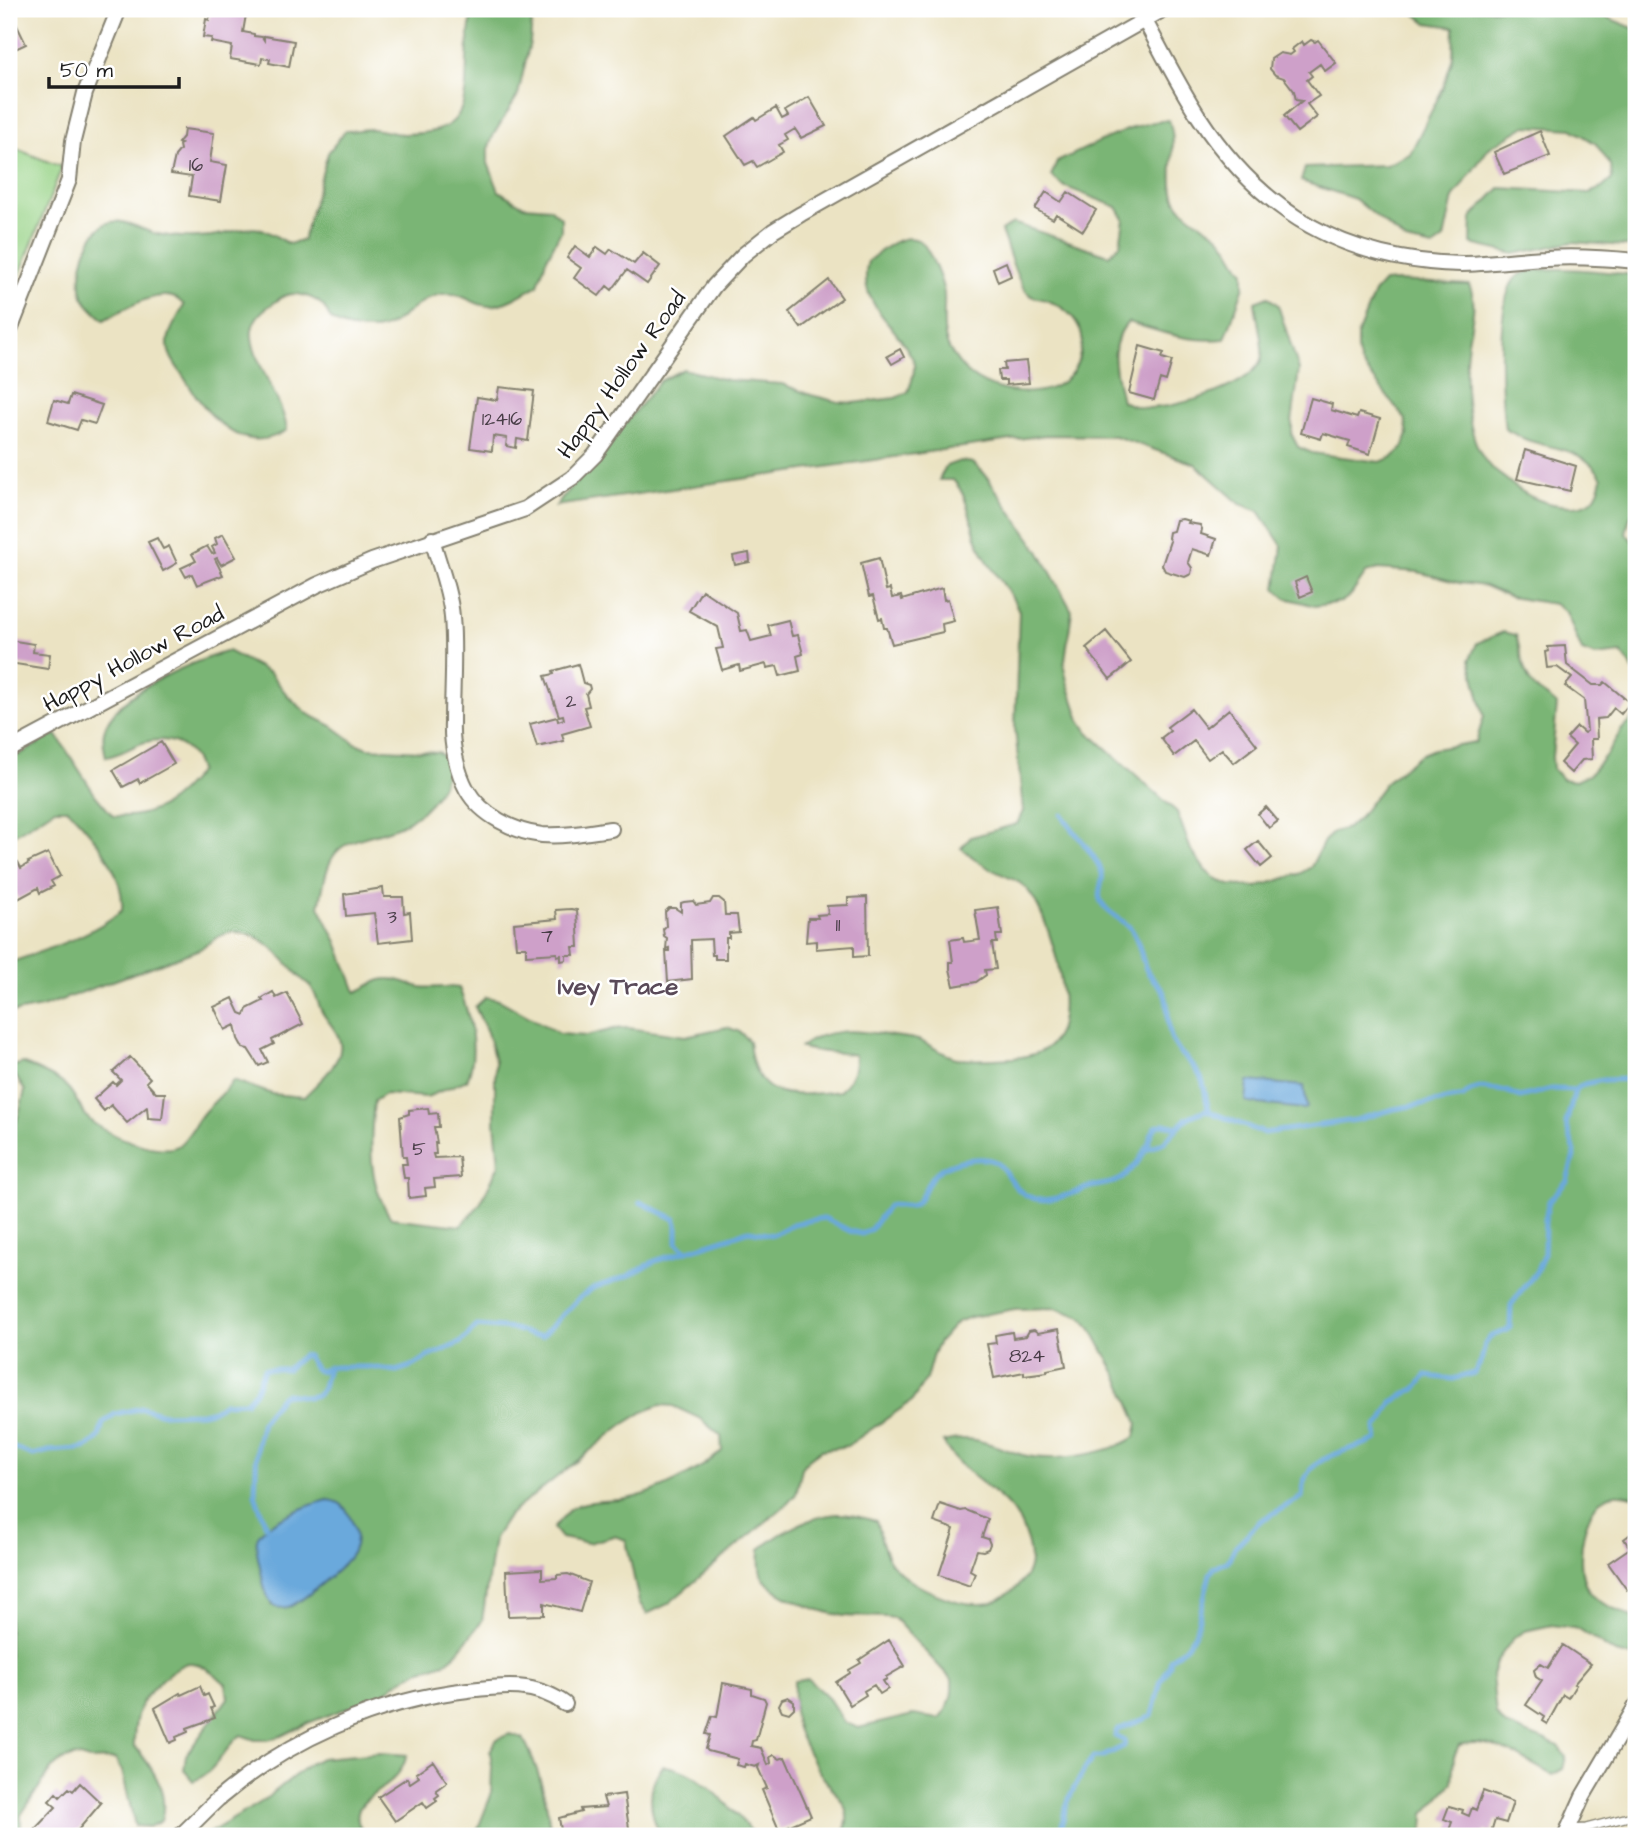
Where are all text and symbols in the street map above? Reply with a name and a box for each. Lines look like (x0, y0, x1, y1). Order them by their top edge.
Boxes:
scale bar (49, 46, 178, 90)
text: 50 m (60, 56, 114, 85)
house number: 16 (189, 152, 203, 179)
street label: Happy Hollow Road (550, 284, 695, 466)
house number: 12416 (482, 406, 522, 433)
street label: Happy Hollow Road (37, 598, 230, 721)
house number: 2 (566, 688, 577, 715)
house number: 3 (387, 904, 397, 931)
house number: 11 (836, 912, 841, 939)
house number: 7 (541, 923, 553, 950)
district label: Ivey Trace (558, 970, 678, 1006)
house number: 5 (412, 1136, 426, 1163)
house number: 824 (1009, 1343, 1045, 1370)

